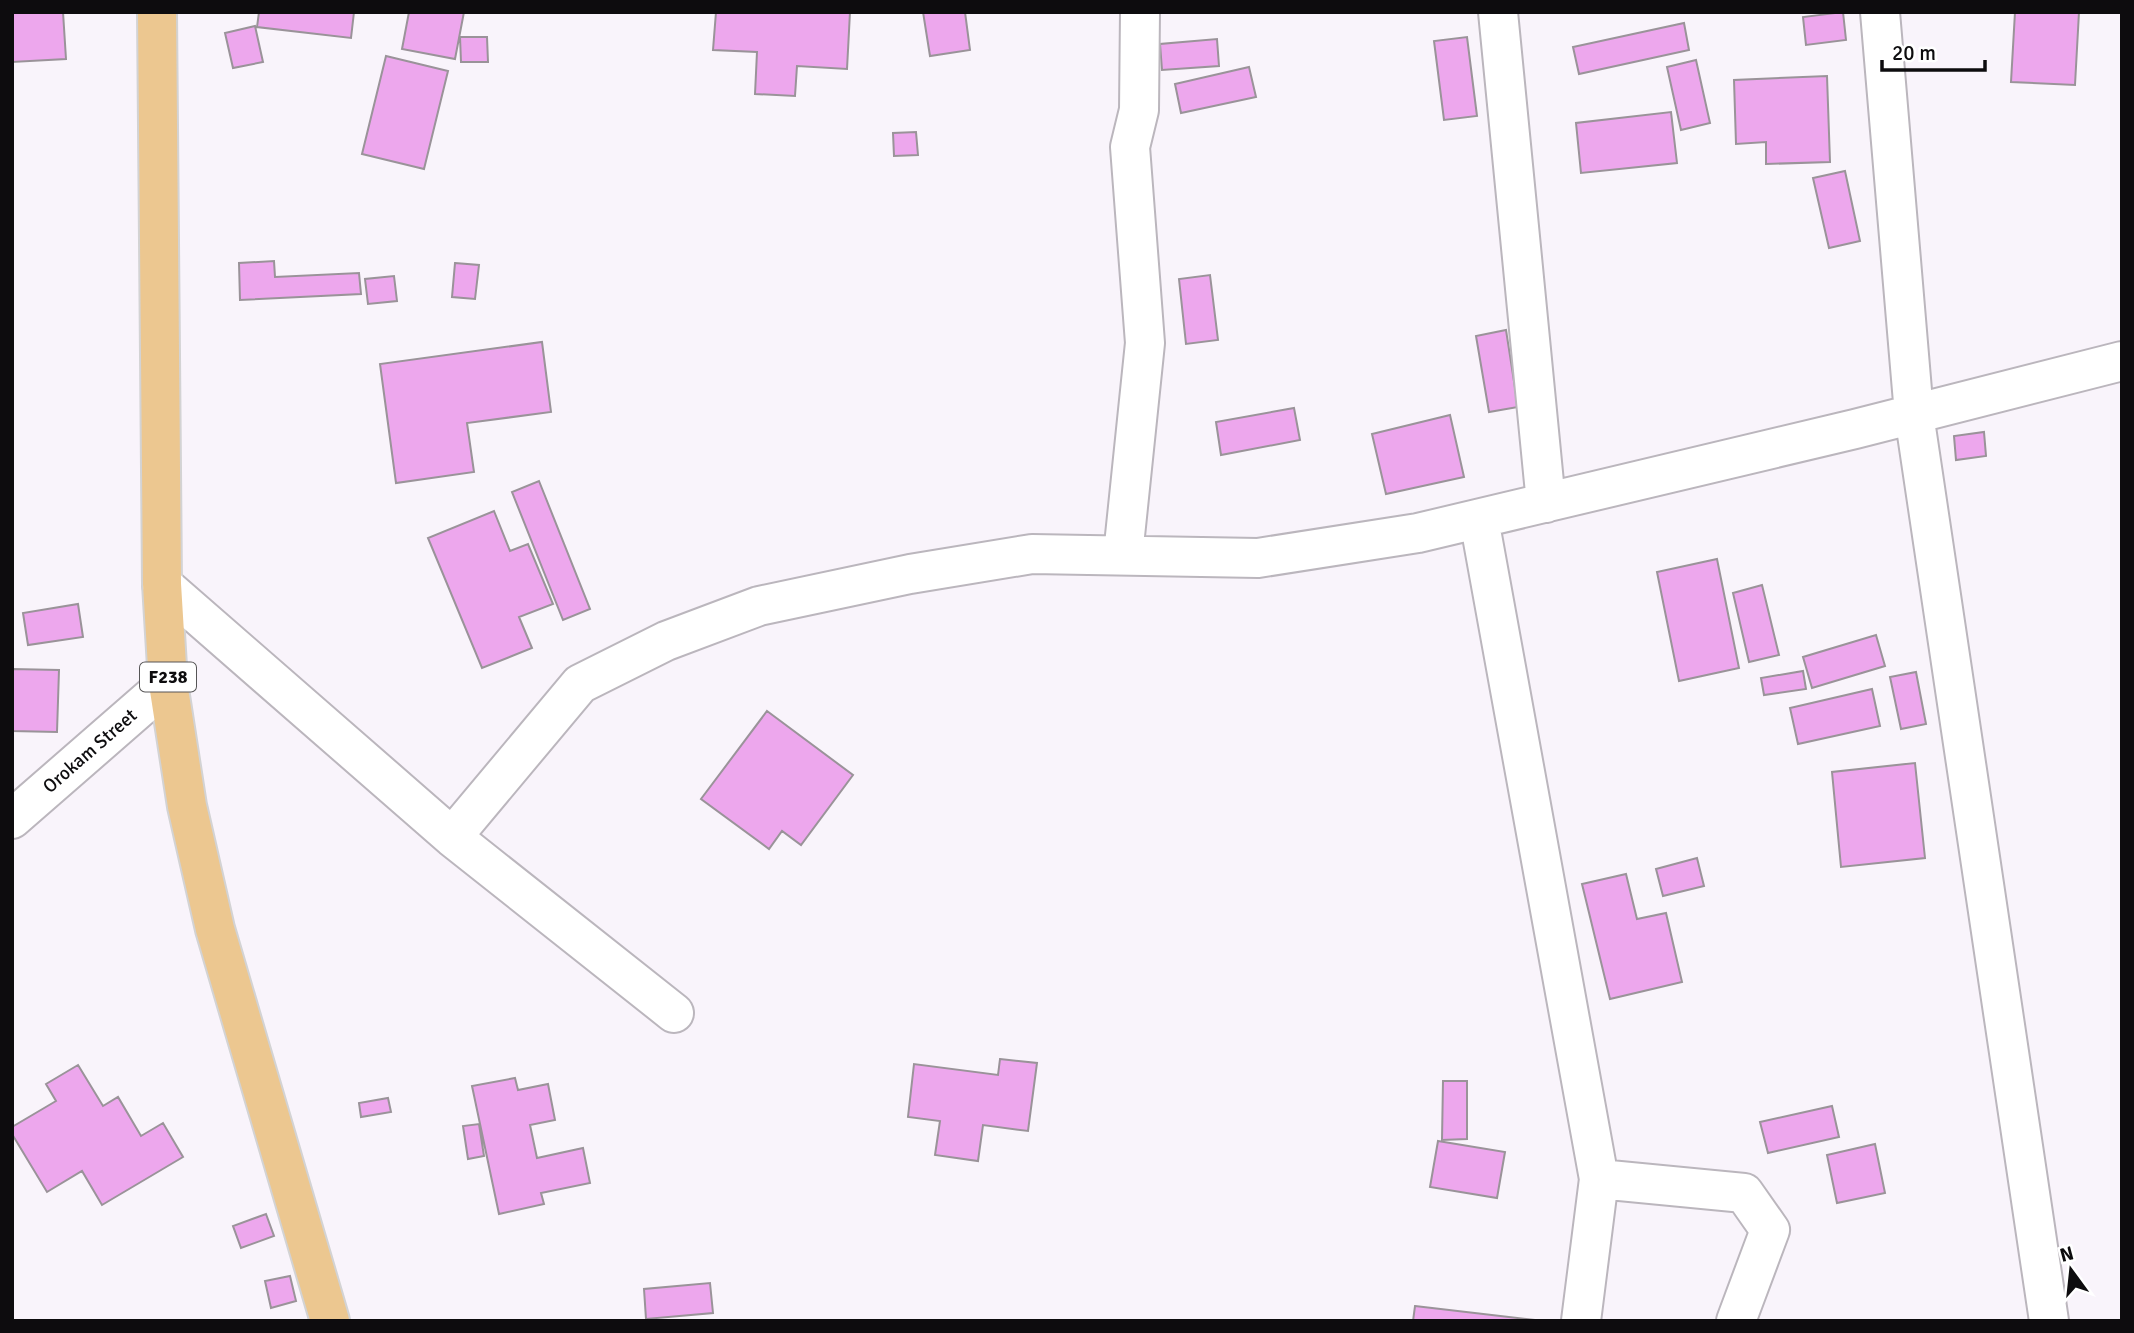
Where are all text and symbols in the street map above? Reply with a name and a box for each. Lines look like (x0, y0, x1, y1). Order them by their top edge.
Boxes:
scale bar (1882, 28, 1985, 72)
text: 20 m (1892, 40, 1936, 66)
road number: F238 (140, 662, 196, 692)
street label: Orokam Street (38, 703, 142, 798)
north arrow (2036, 1235, 2106, 1305)
text: N (2057, 1241, 2076, 1268)

